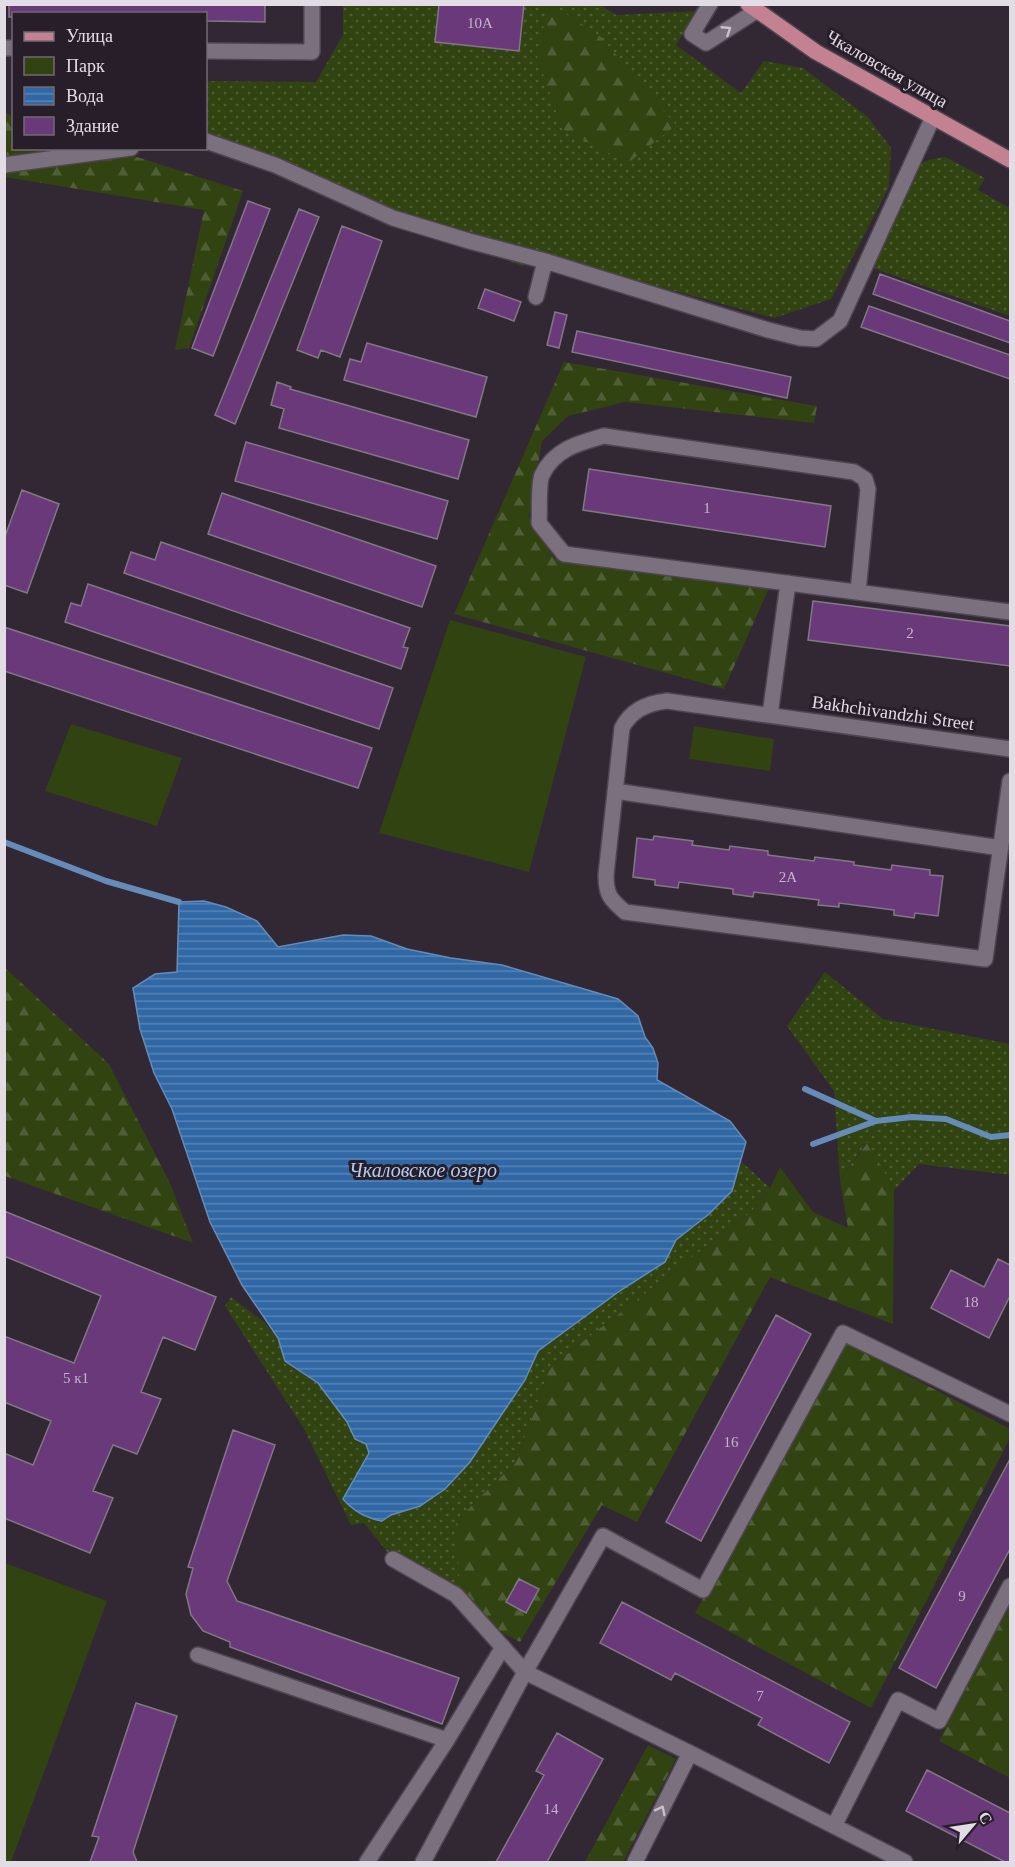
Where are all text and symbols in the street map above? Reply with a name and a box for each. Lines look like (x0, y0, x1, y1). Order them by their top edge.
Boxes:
legend (12, 12, 207, 150)
house number: 10А (467, 15, 493, 31)
one-way arrow (721, 25, 731, 37)
text: Улица (66, 26, 113, 46)
street label: Чкаловская улица (823, 26, 951, 112)
text: Парк (66, 56, 105, 76)
text: Вода (66, 86, 104, 106)
text: Здание (66, 116, 119, 136)
house number: 1 (703, 500, 711, 516)
house number: 2 (906, 625, 914, 641)
street label: Bakhchivandzhi Street (811, 692, 975, 734)
house number: 2А (779, 869, 797, 885)
water label: Чкаловское озеро (349, 1159, 497, 1182)
house number: 18 (964, 1294, 979, 1310)
house number: 5 к1 (63, 1370, 89, 1386)
house number: 16 (724, 1434, 739, 1450)
house number: 9 (958, 1588, 966, 1604)
house number: 7 (756, 1688, 764, 1704)
north arrow (943, 1795, 1003, 1855)
house number: 14 (544, 1801, 559, 1817)
one-way arrow (654, 1806, 666, 1817)
text: С (975, 1809, 996, 1827)

